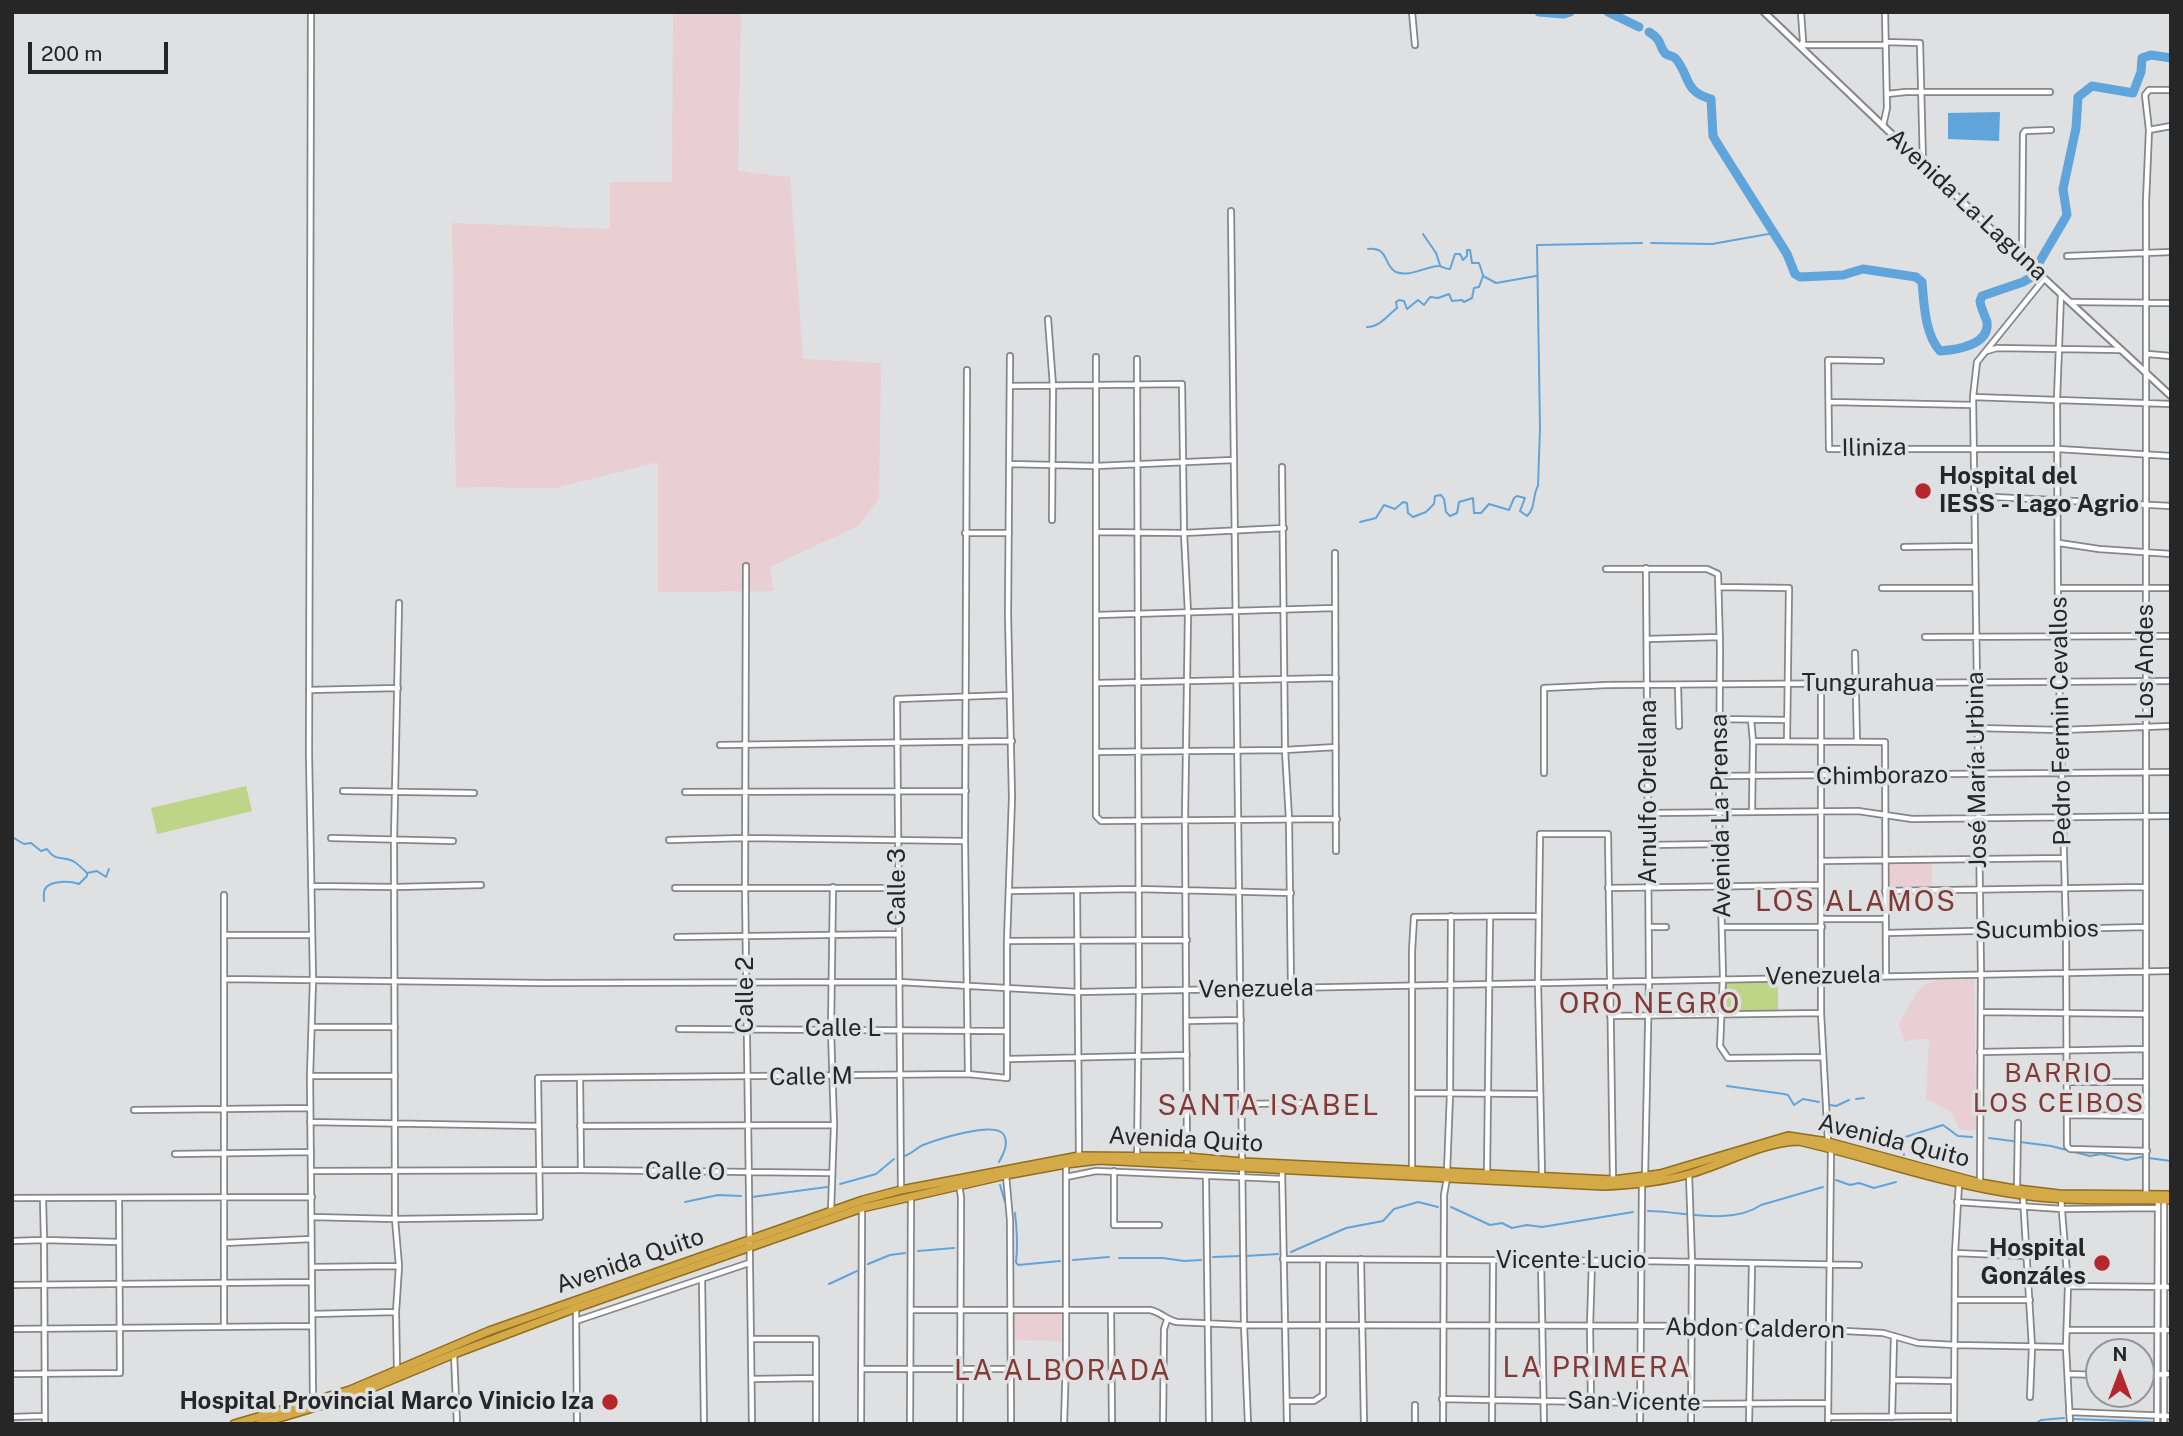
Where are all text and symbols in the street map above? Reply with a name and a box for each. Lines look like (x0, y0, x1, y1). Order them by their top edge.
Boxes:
scale bar (32, 28, 172, 72)
text: 200 m (41, 41, 102, 66)
street label: Avenida La Laguna (1881, 123, 2053, 287)
street label: Iliniza (1841, 433, 1907, 463)
place label: Hospital del IESS - Lago Agrio (1939, 463, 2139, 519)
marker: Hospital del IESS - Lago Agrio (1913, 481, 1933, 501)
street label: Pedro Fermin Cevallos (2044, 596, 2078, 846)
street label: Los Andes (2132, 604, 2160, 720)
street label: Tungurahua (1802, 670, 1934, 698)
street label: José María Urbina (1961, 671, 1993, 869)
street label: Arnulfo Orellana (1635, 700, 1663, 884)
street label: Avenida La Prensa (1705, 714, 1737, 918)
street label: Chimborazo (1816, 760, 1948, 792)
street label: Calle 3 (884, 848, 912, 926)
district label: LOS ALAMOS (1756, 885, 1956, 919)
street label: Sucumbios (1975, 915, 2099, 945)
street label: Calle 2 (732, 957, 760, 1033)
street label: Venezuela (1765, 961, 1881, 991)
street label: Venezuela (1198, 974, 1314, 1004)
district label: ORO NEGRO (1560, 987, 1740, 1021)
street label: Calle L (805, 1015, 881, 1043)
district label: BARRIO LOS CEIBOS (1974, 1058, 2144, 1120)
street label: Calle M (769, 1062, 853, 1092)
district label: SANTA ISABEL (1159, 1089, 1379, 1123)
street label: Avenida Quito (1815, 1108, 1973, 1174)
street label: Avenida Quito (1108, 1122, 1264, 1158)
street label: Calle O (645, 1157, 725, 1187)
street label: Avenida Quito (552, 1222, 708, 1300)
place label: Hospital Gonzáles (1980, 1235, 2086, 1291)
street label: Vicente Lucio (1496, 1247, 1646, 1275)
marker: Hospital Gonzáles (2092, 1253, 2112, 1273)
street label: Abdon Calderon (1665, 1313, 1845, 1345)
north arrow (2085, 1338, 2155, 1408)
text: N (2113, 1343, 2127, 1365)
district label: LA PRIMERA (1504, 1351, 1690, 1385)
district label: LA ALBORADA (955, 1354, 1171, 1388)
street label: San Vicente (1567, 1386, 1701, 1418)
place label: Hospital Provincial Marco Vinicio Iza (179, 1388, 594, 1416)
marker: Hospital Provincial Marco Vinicio Iza (600, 1392, 620, 1412)

